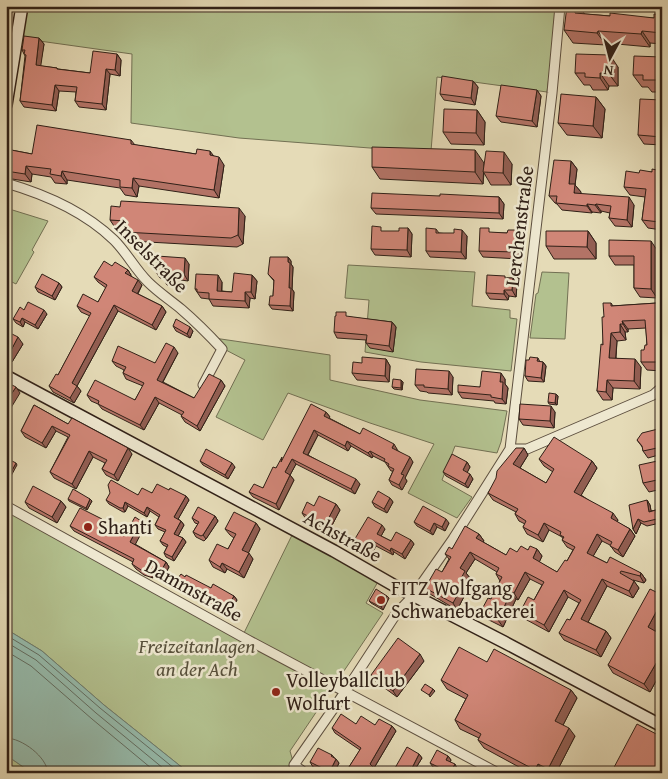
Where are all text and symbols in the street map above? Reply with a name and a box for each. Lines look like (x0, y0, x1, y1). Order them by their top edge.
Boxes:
north arrow (586, 32, 636, 82)
text: N (602, 60, 614, 81)
street label: Lerchenstraße (497, 164, 540, 288)
street label: Inselstraße (109, 212, 196, 299)
street label: Achstraße (299, 502, 388, 569)
place label: Shanti (98, 512, 153, 541)
marker: Shanti (82, 521, 94, 533)
street label: Dammstraße (140, 551, 248, 628)
place label: FITZ Wolfgang Schwanebackerei (391, 573, 535, 625)
marker: FITZ Wolfgang Schwanebackerei (375, 594, 387, 606)
park label: Freizeitanlagen an der Ach (138, 631, 255, 683)
place label: Volleyballclub Wolfurt (286, 665, 405, 717)
marker: Volleyballclub Wolfurt (270, 686, 282, 698)

